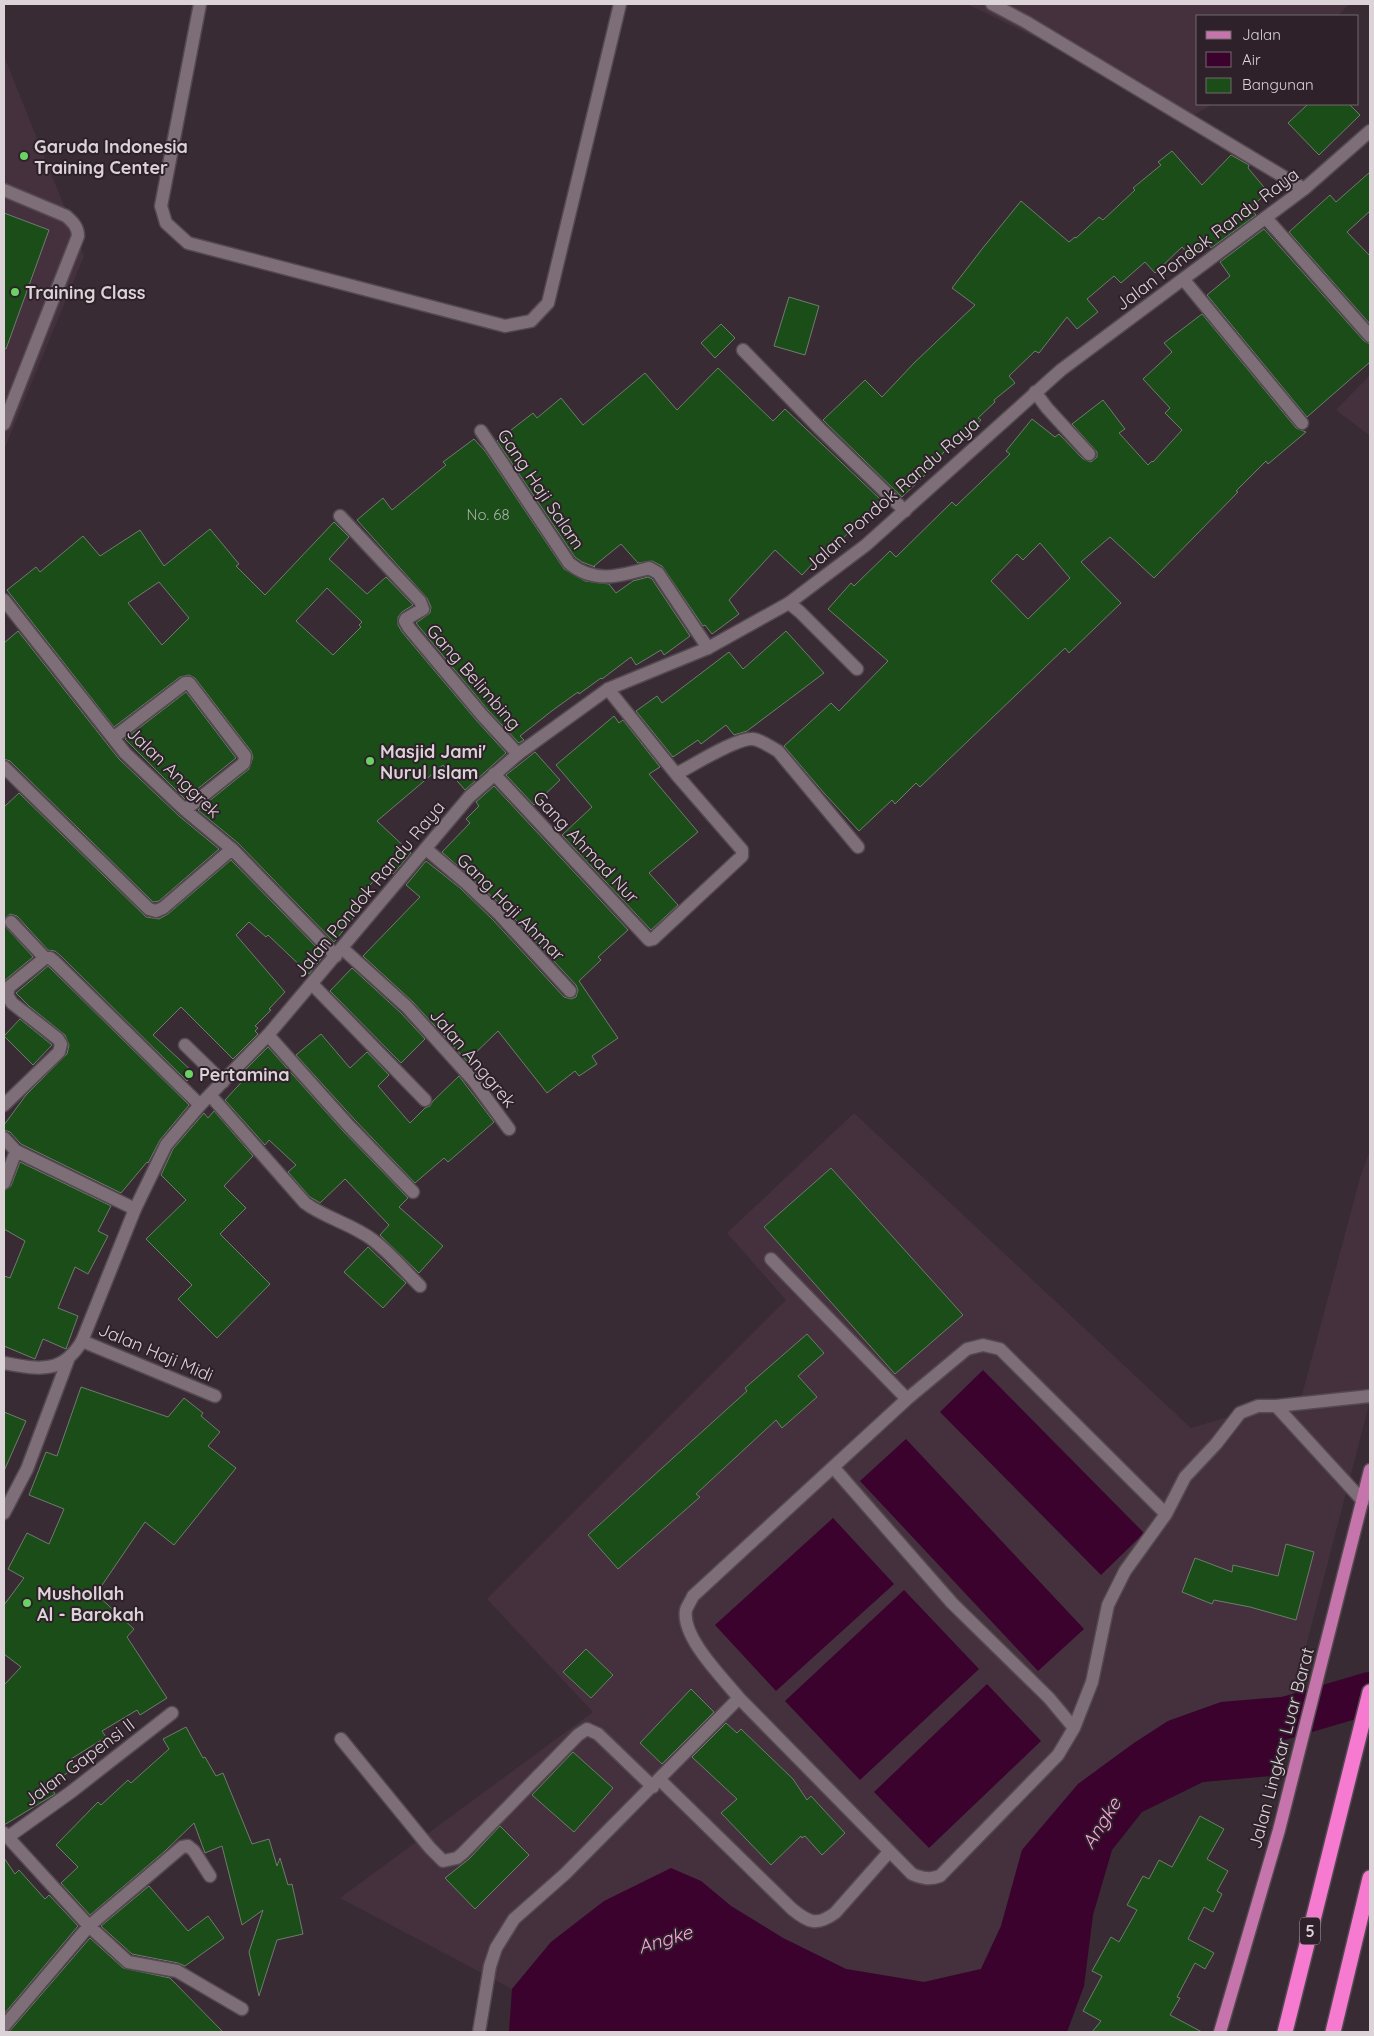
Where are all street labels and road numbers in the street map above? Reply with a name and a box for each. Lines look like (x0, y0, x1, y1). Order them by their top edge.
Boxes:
street label: Jalan Pondok Randu Raya (1111, 163, 1303, 315)
street label: Jalan Pondok Randu Raya (800, 412, 984, 576)
street label: Gang Haji Salam (492, 424, 590, 554)
street label: Gang Belimbing (422, 619, 526, 735)
street label: Jalan Anggrek (122, 721, 226, 823)
street label: Gang Ahmad Nur (528, 786, 644, 908)
street label: Jalan Pondok Randu Raya (288, 796, 450, 982)
street label: Gang Haji Ahmar (452, 848, 570, 966)
street label: Jalan Anggrek (425, 1004, 521, 1112)
street label: Jalan Haji Midi (95, 1317, 217, 1387)
street label: Jalan Lingkar Luar Barat (1243, 1645, 1319, 1851)
street label: Jalan Gapensi II (19, 1713, 139, 1811)
road number: 5 (1300, 1918, 1320, 1944)

